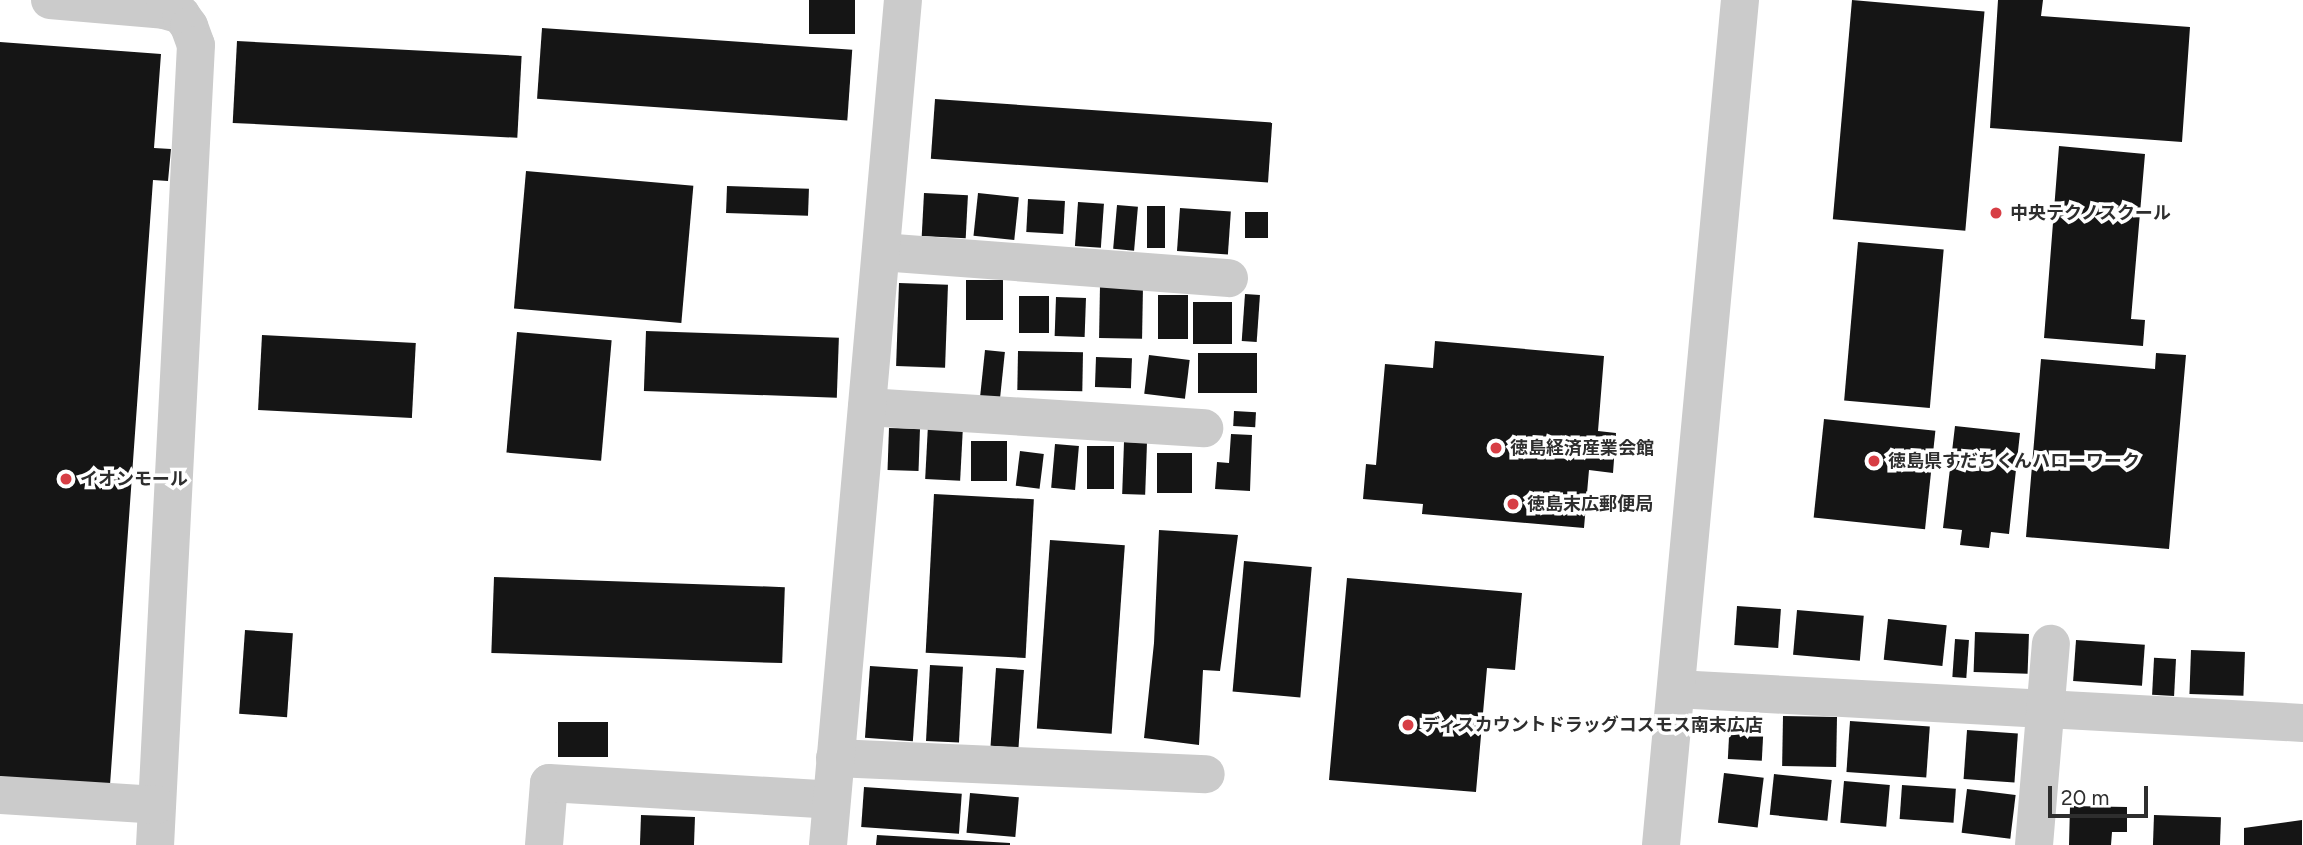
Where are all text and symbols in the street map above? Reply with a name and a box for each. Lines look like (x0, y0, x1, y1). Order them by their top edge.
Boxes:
place label: 中央テクノスクール (2010, 202, 2172, 224)
marker: 中央テクノスクール (1988, 205, 2004, 221)
place label: 徳島経済産業会館 (1510, 437, 1654, 459)
marker: 徳島経済産業会館 (1488, 440, 1504, 456)
place label: 徳島県すだちくんハローワーク (1888, 450, 2140, 472)
marker: 徳島県すだちくんハローワーク (1866, 453, 1882, 469)
place label: イオンモール (80, 468, 188, 490)
marker: イオンモール (58, 471, 74, 487)
place label: 徳島末広郵便局 (1527, 493, 1653, 515)
marker: 徳島末広郵便局 (1505, 496, 1521, 512)
place label: ディスカウントドラッグコスモス南末広店 (1422, 714, 1764, 736)
marker: ディスカウントドラッグコスモス南末広店 (1400, 717, 1416, 733)
scale bar (2051, 772, 2151, 816)
text: 20 m (2061, 785, 2109, 810)

